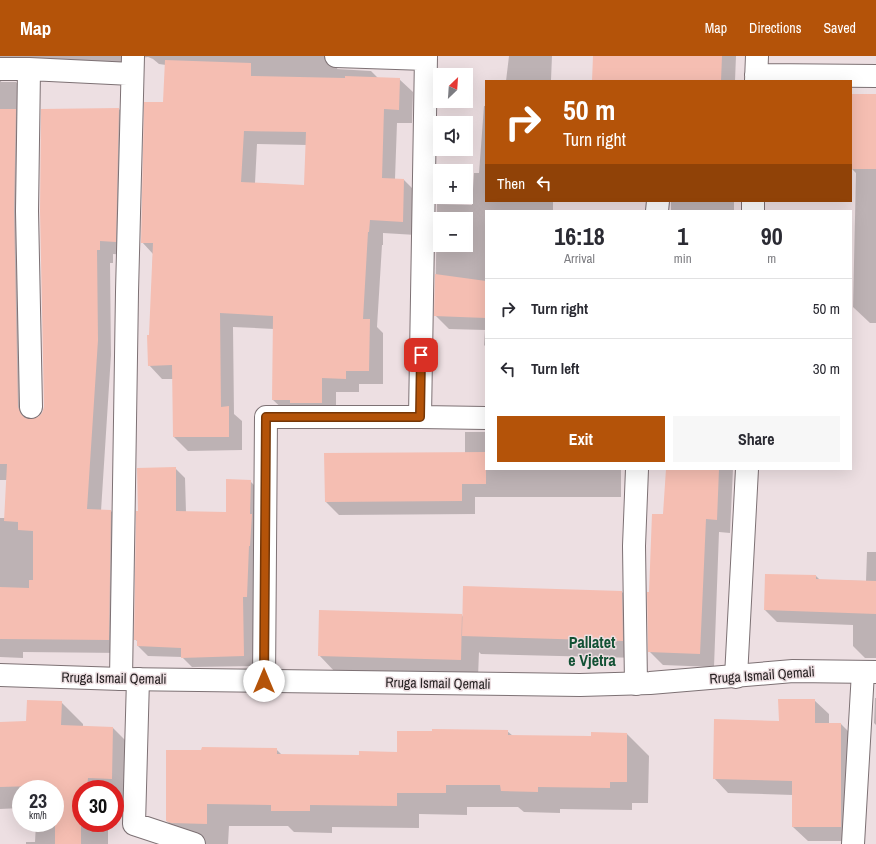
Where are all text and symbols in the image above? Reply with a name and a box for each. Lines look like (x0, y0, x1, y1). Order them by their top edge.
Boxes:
text: Map (20, 15, 51, 41)
text: Map (705, 19, 727, 37)
text: Directions (749, 19, 801, 37)
text: Saved (823, 19, 856, 37)
north arrow (433, 68, 473, 108)
map controls (433, 68, 473, 252)
text: 50 m (563, 91, 615, 129)
icon: right (497, 96, 549, 148)
button: sound (433, 116, 473, 156)
text: Turn right (563, 127, 626, 152)
button: + (433, 164, 473, 204)
icon: left (533, 172, 555, 194)
text: Then (497, 173, 525, 194)
button: − (433, 212, 473, 252)
text: 16:18 (554, 220, 605, 252)
text: 1 (677, 220, 688, 252)
text: 90 (761, 220, 783, 252)
text: Arrival (564, 250, 595, 267)
text: min (674, 250, 692, 267)
text: m (767, 250, 776, 267)
icon: right (497, 298, 519, 320)
text: Turn right (531, 298, 588, 319)
text: 50 m (813, 298, 840, 319)
pin (404, 338, 438, 372)
icon: arrive (410, 344, 432, 366)
icon: left (497, 358, 519, 380)
text: Turn left (531, 358, 579, 379)
text: 30 m (813, 358, 840, 379)
button: Exit (497, 416, 665, 462)
button: Share (673, 416, 840, 462)
district label: Pallatet e Vjetra (568, 631, 616, 671)
position arrow (243, 660, 285, 702)
street label: Rruga Ismail Qemali (709, 662, 815, 688)
street label: Rruga Ismail Qemali (61, 668, 167, 688)
street label: Rruga Ismail Qemali (385, 673, 491, 693)
speed limit sign: 30 (72, 780, 124, 832)
text: 23 (29, 787, 47, 814)
text: km/h (29, 809, 47, 822)

